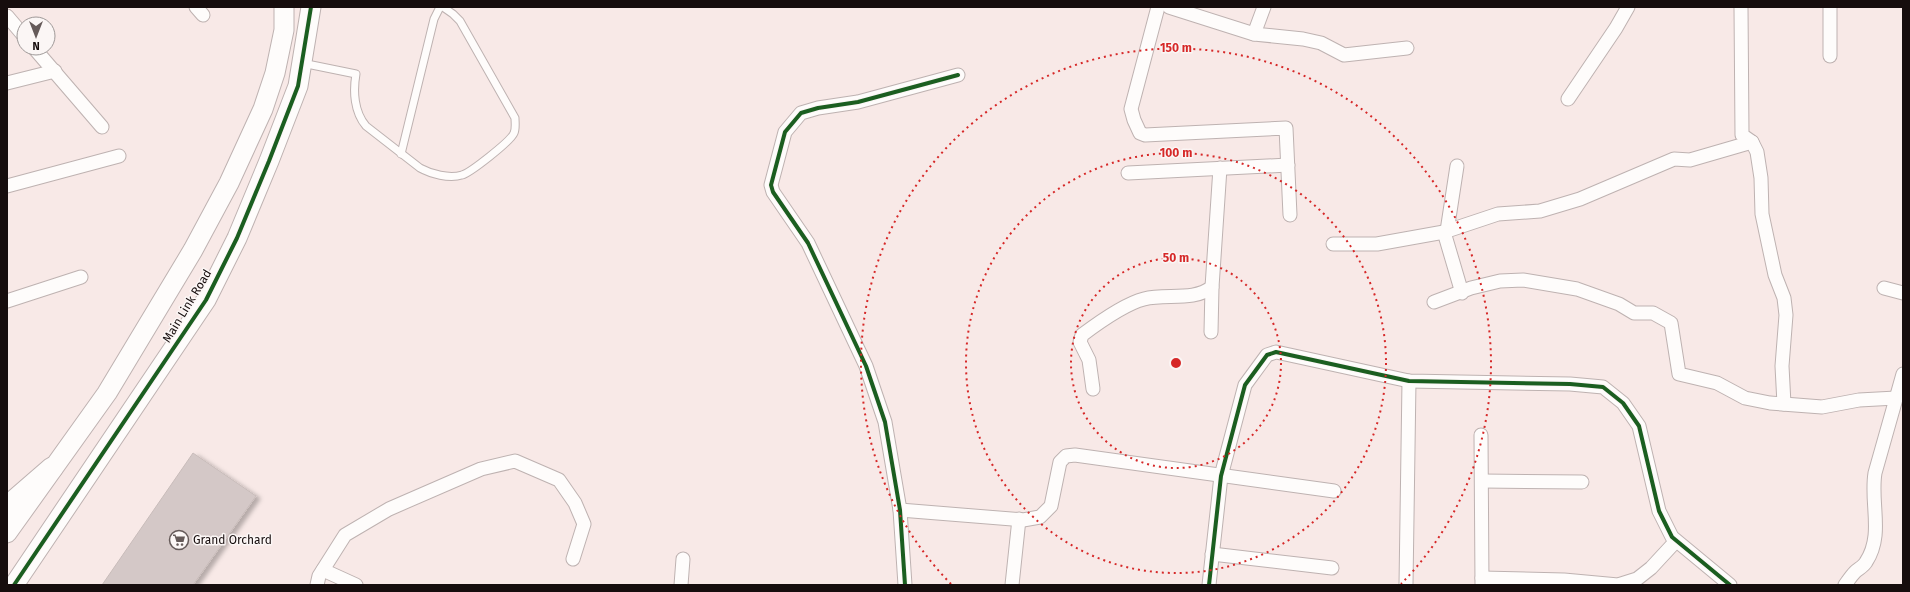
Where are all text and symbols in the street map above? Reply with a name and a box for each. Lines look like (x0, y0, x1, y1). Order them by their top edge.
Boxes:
north arrow (16, 16, 56, 56)
text: N (32, 39, 40, 52)
text: 150 m (1160, 41, 1192, 55)
text: 100 m (1160, 146, 1192, 160)
text: 50 m (1163, 251, 1189, 265)
street label: Main Link Road (160, 267, 214, 345)
centre of rings (1169, 356, 1183, 370)
supermarket icon: Grand Orchard (168, 529, 190, 551)
place label: Grand Orchard (193, 533, 272, 547)

